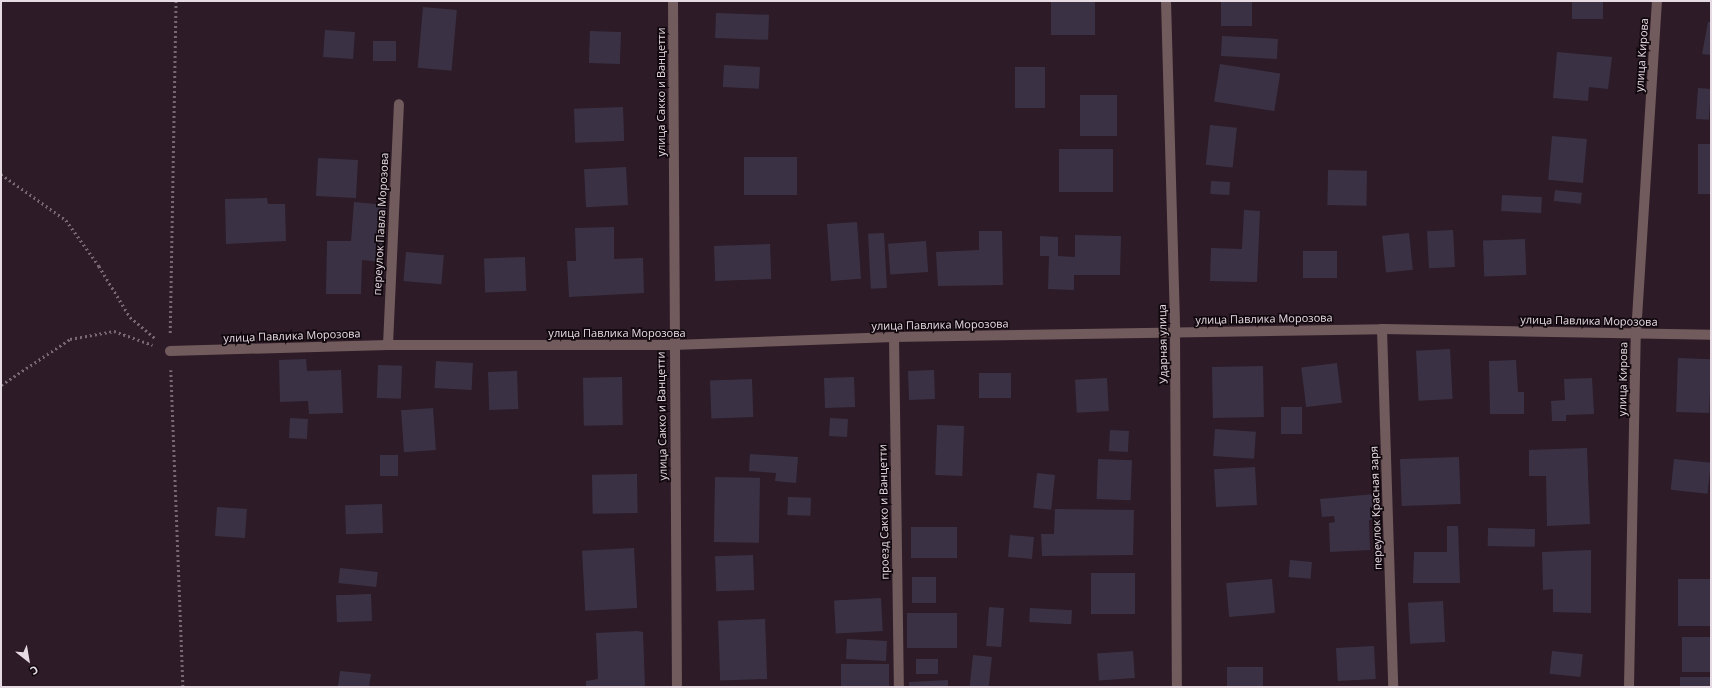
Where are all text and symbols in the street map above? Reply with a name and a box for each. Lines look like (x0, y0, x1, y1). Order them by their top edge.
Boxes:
street label: улица Кирова (1633, 18, 1651, 92)
street label: улица Сакко и Ванцетти (654, 28, 668, 156)
street label: переулок Павла Морозова (371, 152, 391, 296)
street label: Ударная улица (1156, 304, 1170, 384)
street label: улица Павлика Морозова (1195, 311, 1333, 327)
street label: улица Павлика Морозова (1520, 313, 1658, 329)
street label: улица Павлика Морозова (871, 317, 1009, 333)
street label: улица Павлика Морозова (548, 326, 686, 340)
street label: улица Павлика Морозова (223, 327, 361, 345)
street label: улица Кирова (1616, 342, 1630, 416)
street label: улица Сакко и Ванцетти (654, 351, 670, 481)
street label: проезд Сакко и Ванцетти (876, 444, 892, 580)
street label: переулок Красная заря (1367, 446, 1385, 570)
north arrow (8, 640, 48, 680)
text: С (28, 662, 41, 679)

